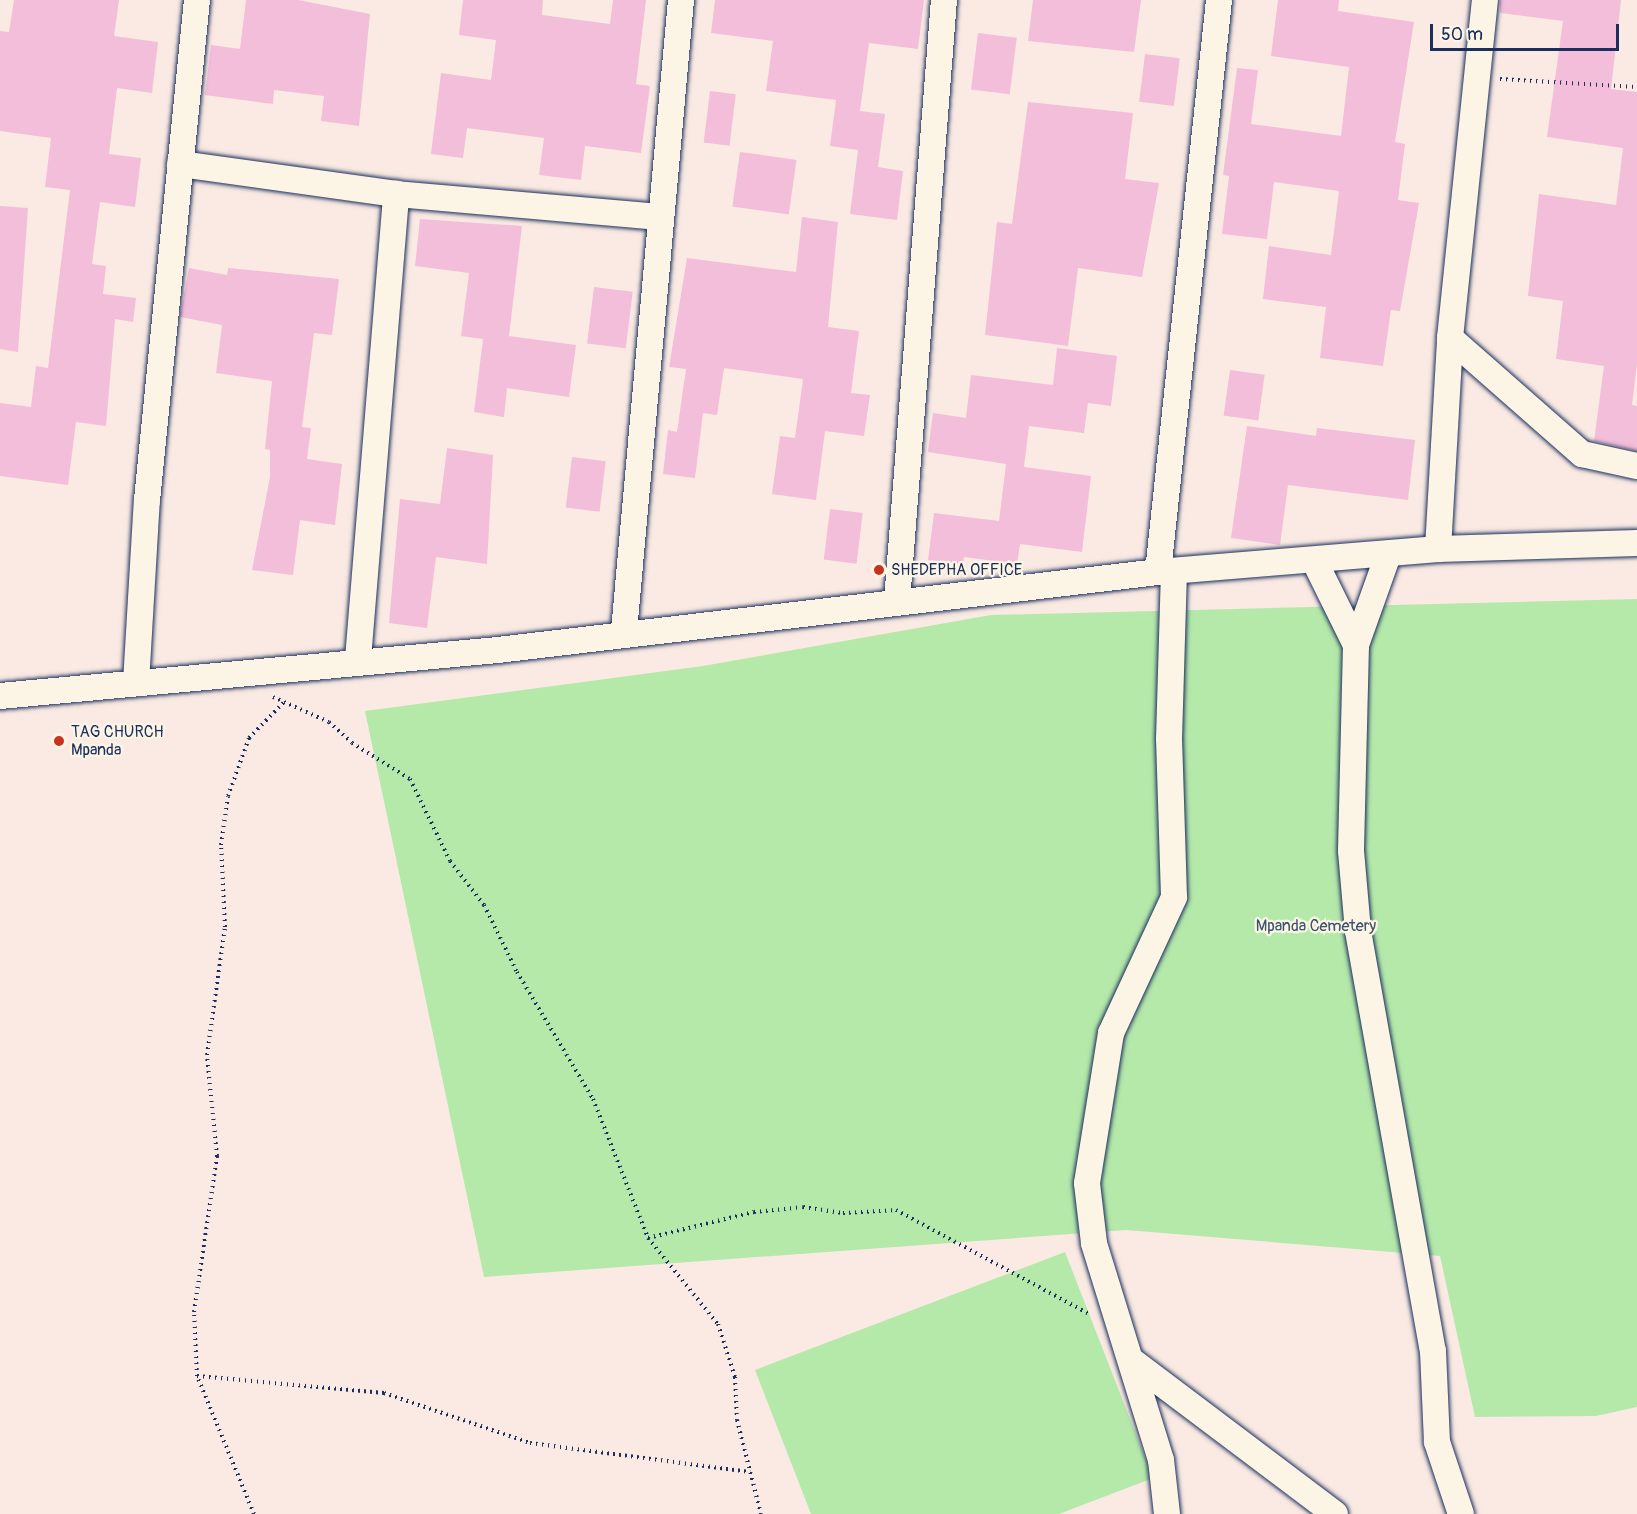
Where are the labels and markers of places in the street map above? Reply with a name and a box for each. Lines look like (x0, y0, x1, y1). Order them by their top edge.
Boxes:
place label: SHEDEPHA OFFICE (891, 560, 1022, 580)
marker: SHEDEPHA OFFICE (872, 563, 886, 577)
place label: TAG CHURCH Mpanda (71, 722, 164, 760)
marker: TAG CHURCH Mpanda (52, 734, 66, 748)

